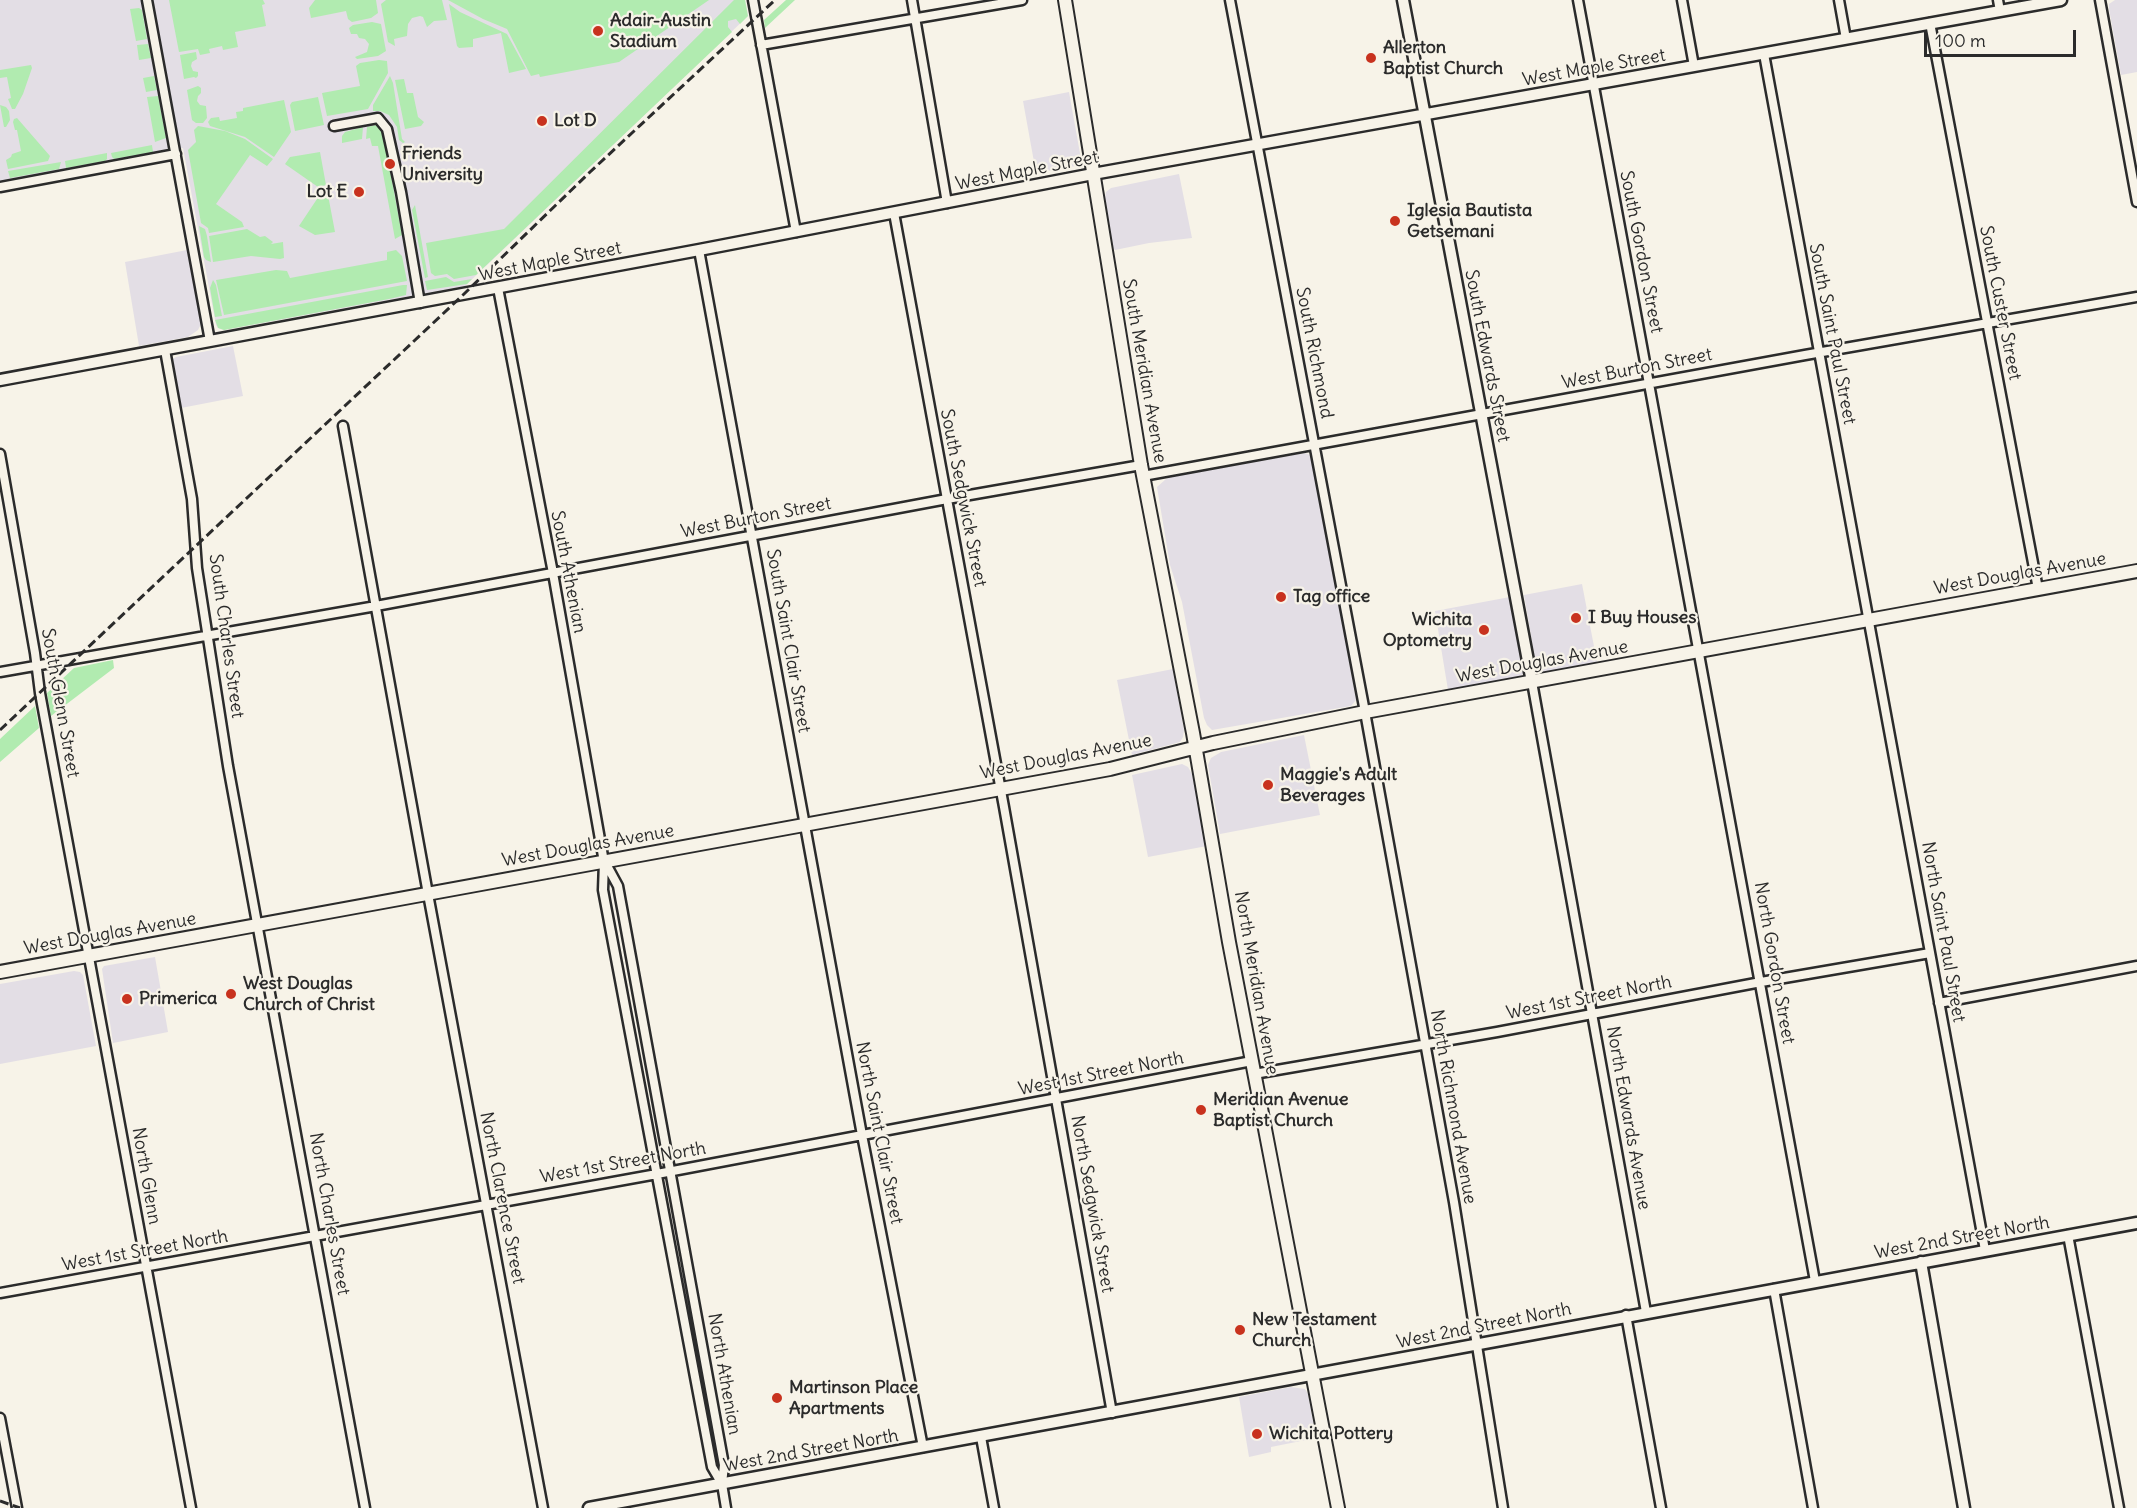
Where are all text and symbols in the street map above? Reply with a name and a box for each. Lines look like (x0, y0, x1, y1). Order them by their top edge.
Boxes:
place label: Adair-Austin Stadium (610, 10, 711, 52)
scale bar (1927, 18, 2078, 56)
marker: Adair-Austin Stadium (591, 24, 605, 38)
text: 100 m (1935, 29, 1986, 52)
place label: Allerton Baptist Church (1383, 37, 1503, 80)
street label: West Maple Street (1521, 45, 1667, 91)
marker: Allerton Baptist Church (1364, 51, 1378, 65)
place label: Lot D (554, 110, 597, 132)
marker: Lot D (535, 114, 549, 128)
place label: Friends University (402, 143, 483, 186)
street label: West Maple Street (954, 147, 1100, 195)
marker: Friends University (383, 157, 397, 171)
street label: South Gordon Street (1615, 169, 1667, 335)
place label: Lot E (307, 181, 347, 203)
marker: Lot E (352, 185, 366, 199)
place label: Iglesia Bautista Getsemani (1407, 200, 1532, 242)
marker: Iglesia Bautista Getsemani (1388, 214, 1402, 228)
street label: South Custer Street (1974, 224, 2026, 382)
street label: West Maple Street (477, 238, 623, 286)
street label: South Saint Paul Street (1804, 242, 1860, 426)
street label: South Edwards Street (1460, 268, 1514, 444)
street label: South Meridian Avenue (1117, 277, 1171, 465)
street label: South Richmond (1291, 286, 1337, 420)
street label: West Burton Street (1560, 344, 1714, 394)
street label: South Sedgwick Street (935, 407, 991, 589)
street label: West Burton Street (679, 493, 833, 543)
street label: South Athenian (546, 509, 590, 635)
street label: South Saint Clair Street (761, 547, 815, 735)
street label: West Douglas Avenue (1932, 548, 2108, 600)
street label: South Charles Street (204, 553, 248, 719)
place label: Tag office (1293, 586, 1370, 608)
marker: Tag office (1274, 590, 1288, 604)
place label: I Buy Houses (1588, 607, 1696, 629)
place label: Wichita Optometry (1383, 609, 1472, 652)
marker: I Buy Houses (1569, 611, 1583, 625)
marker: Wichita Optometry (1477, 623, 1491, 637)
street label: South Glenn Street (36, 627, 84, 779)
street label: West Douglas Avenue (1454, 636, 1630, 688)
street label: West Douglas Avenue (978, 730, 1154, 784)
place label: Maggie's Adult Beverages (1280, 764, 1397, 806)
marker: Maggie's Adult Beverages (1261, 778, 1275, 792)
street label: West Douglas Avenue (500, 820, 676, 872)
street label: North Saint Paul Street (1916, 840, 1970, 1024)
street label: North Gordon Street (1749, 880, 1799, 1046)
street label: North Meridian Avenue (1229, 890, 1283, 1076)
street label: West Douglas Avenue (22, 908, 198, 960)
street label: West 1st Street North (1504, 971, 1674, 1025)
place label: West Douglas Church of Christ (243, 973, 375, 1016)
marker: West Douglas Church of Christ (224, 987, 238, 1001)
place label: Primerica (139, 988, 217, 1010)
marker: Primerica (120, 992, 134, 1006)
street label: North Richmond Avenue (1425, 1008, 1481, 1206)
street label: North Edwards Avenue (1601, 1024, 1655, 1212)
street label: North Saint Clair Street (851, 1040, 907, 1226)
street label: West 1st Street North (1016, 1047, 1186, 1101)
place label: Meridian Avenue Baptist Church (1213, 1089, 1348, 1132)
marker: Meridian Avenue Baptist Church (1194, 1103, 1208, 1117)
street label: North Clarence Street (475, 1110, 529, 1286)
street label: North Sedgwick Street (1066, 1114, 1118, 1294)
street label: North Glenn (127, 1126, 165, 1226)
street label: North Charles Street (304, 1131, 354, 1297)
street label: West 1st Street North (538, 1138, 708, 1188)
street label: West 2nd Street North (1873, 1212, 2051, 1264)
street label: West 1st Street North (60, 1226, 230, 1276)
street label: West 2nd Street North (1395, 1298, 1573, 1354)
place label: New Testament Church (1252, 1309, 1377, 1352)
street label: North Athenian (703, 1311, 745, 1437)
marker: New Testament Church (1233, 1323, 1247, 1337)
place label: Martinson Place Apartments (789, 1377, 918, 1420)
marker: Martinson Place Apartments (770, 1391, 784, 1405)
place label: Wichita Pottery (1269, 1423, 1393, 1445)
street label: West 2nd Street North (722, 1425, 900, 1477)
marker: Wichita Pottery (1250, 1427, 1264, 1441)

